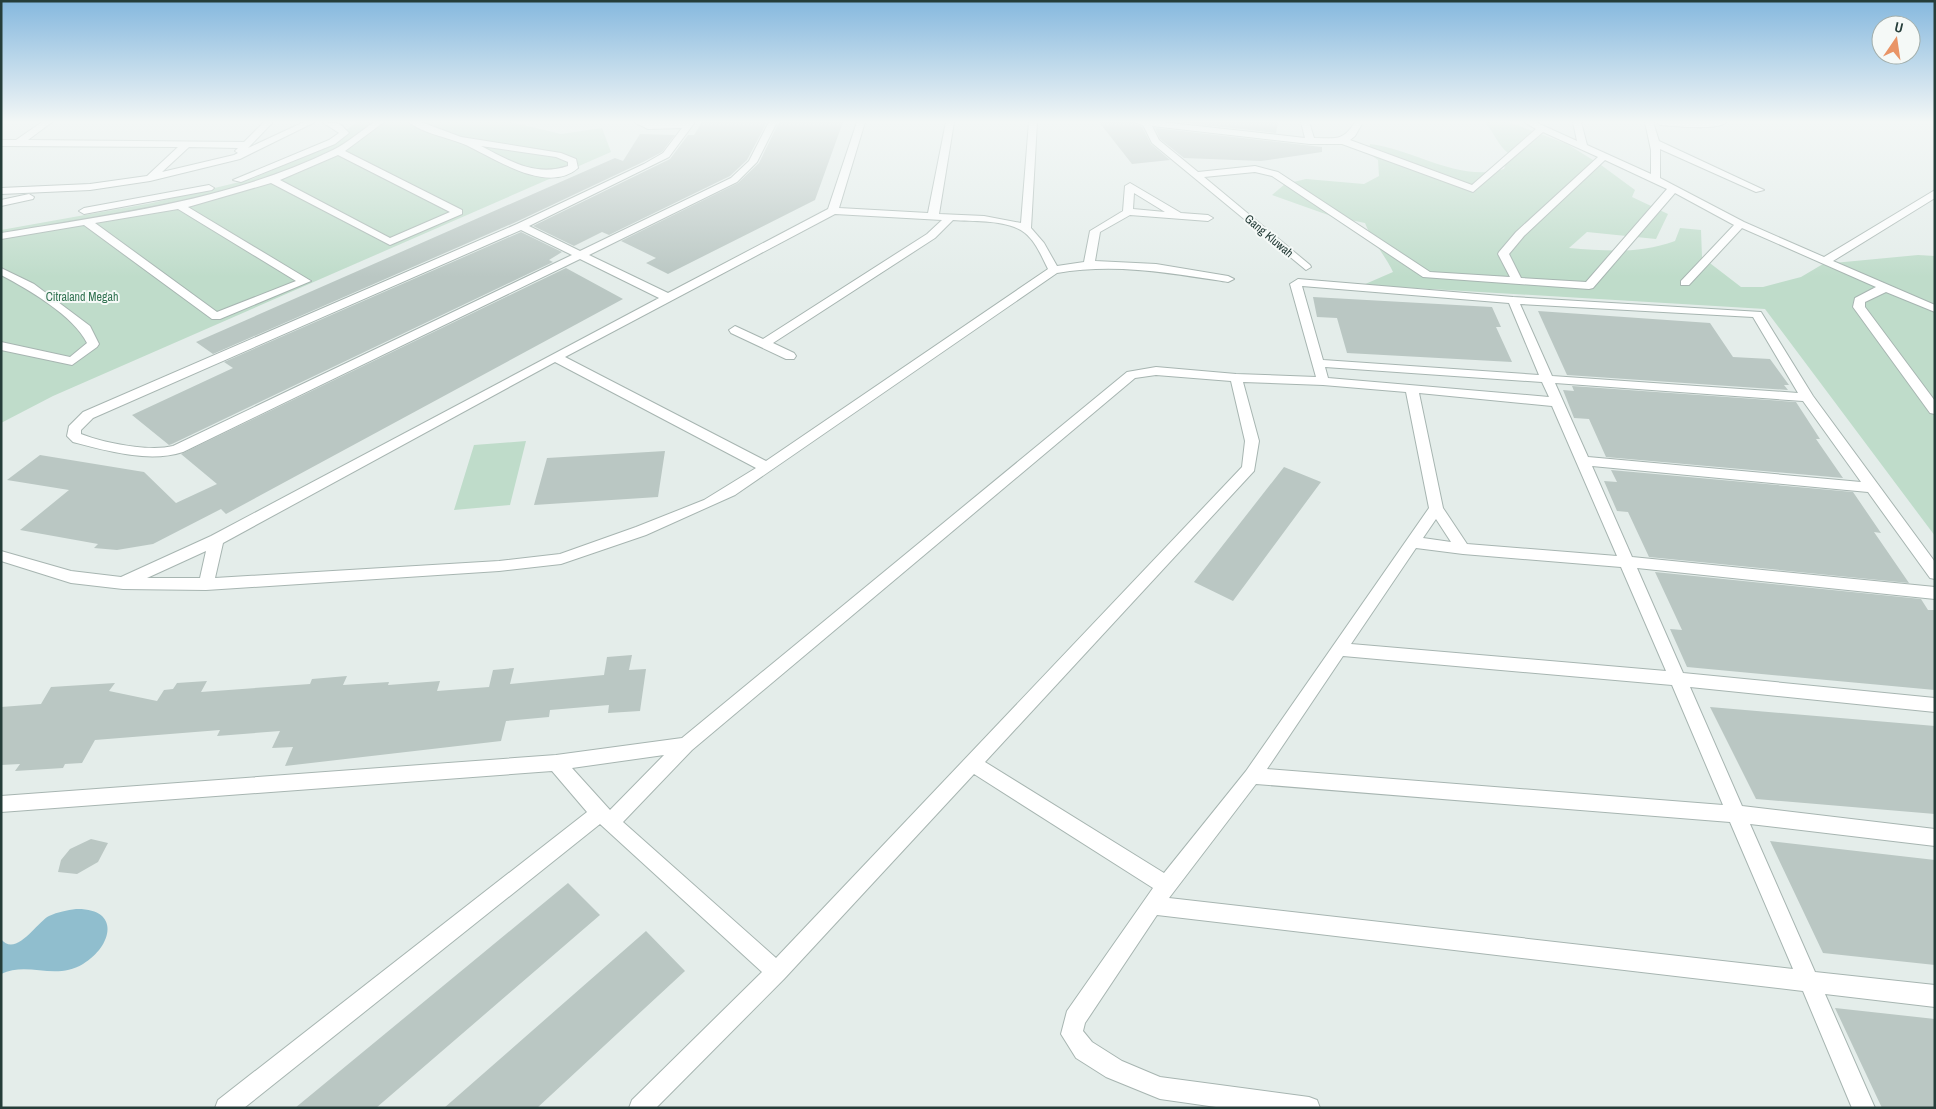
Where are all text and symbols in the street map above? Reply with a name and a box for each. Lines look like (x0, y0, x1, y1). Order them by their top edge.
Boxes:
north arrow (1871, 15, 1921, 65)
text: U (1893, 18, 1905, 37)
street label: Gang Kluwah (1241, 211, 1297, 261)
park label: Citraland Megah (46, 289, 118, 305)

